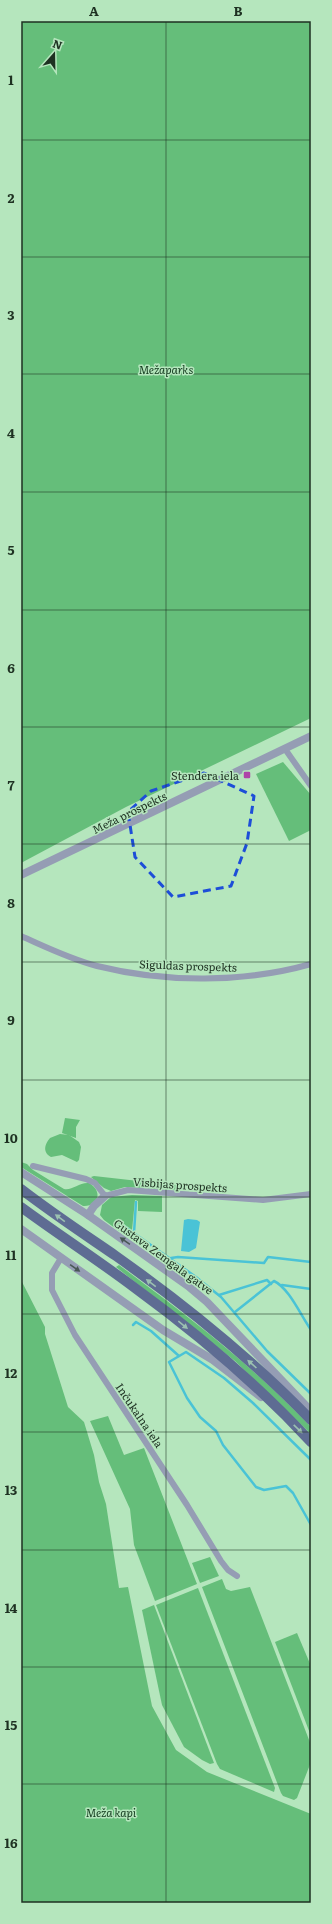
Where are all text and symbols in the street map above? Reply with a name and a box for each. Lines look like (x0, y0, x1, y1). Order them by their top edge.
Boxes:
text: A (89, 1, 99, 20)
text: B (234, 1, 243, 20)
north arrow (34, 34, 74, 74)
text: N (51, 35, 65, 53)
text: 1 (8, 70, 14, 89)
text: 2 (8, 188, 15, 207)
text: 3 (7, 305, 15, 324)
park label: Mežaparks (139, 361, 193, 377)
text: 4 (7, 423, 15, 442)
text: 5 (7, 540, 15, 559)
text: 6 (7, 658, 15, 677)
place label: Stendera iela (171, 767, 239, 783)
marker: Stendera iela (242, 770, 252, 780)
text: 7 (7, 775, 15, 794)
street label: Meža prospekts (89, 787, 169, 837)
text: 8 (7, 893, 15, 912)
street label: Siguldas prospekts (139, 955, 237, 975)
text: 9 (7, 1010, 15, 1029)
text: 10 (4, 1128, 18, 1147)
street label: Visbijas prospekts (132, 1173, 228, 1195)
street label: Gustava Zemgala gatve (111, 1214, 217, 1298)
one-way arrow (55, 1215, 65, 1223)
one-way arrow (120, 1237, 131, 1245)
text: 11 (6, 1245, 17, 1264)
one-way arrow (70, 1264, 81, 1272)
one-way arrow (146, 1278, 157, 1287)
one-way arrow (178, 1320, 189, 1329)
one-way arrow (247, 1360, 258, 1369)
text: 12 (5, 1363, 17, 1382)
street label: Inčukalna iela (112, 1380, 168, 1450)
one-way arrow (293, 1424, 303, 1434)
text: 13 (5, 1480, 17, 1499)
text: 14 (5, 1598, 18, 1617)
text: 15 (5, 1715, 17, 1734)
park label: Meža kapi (86, 1804, 137, 1820)
text: 16 (5, 1833, 18, 1852)

